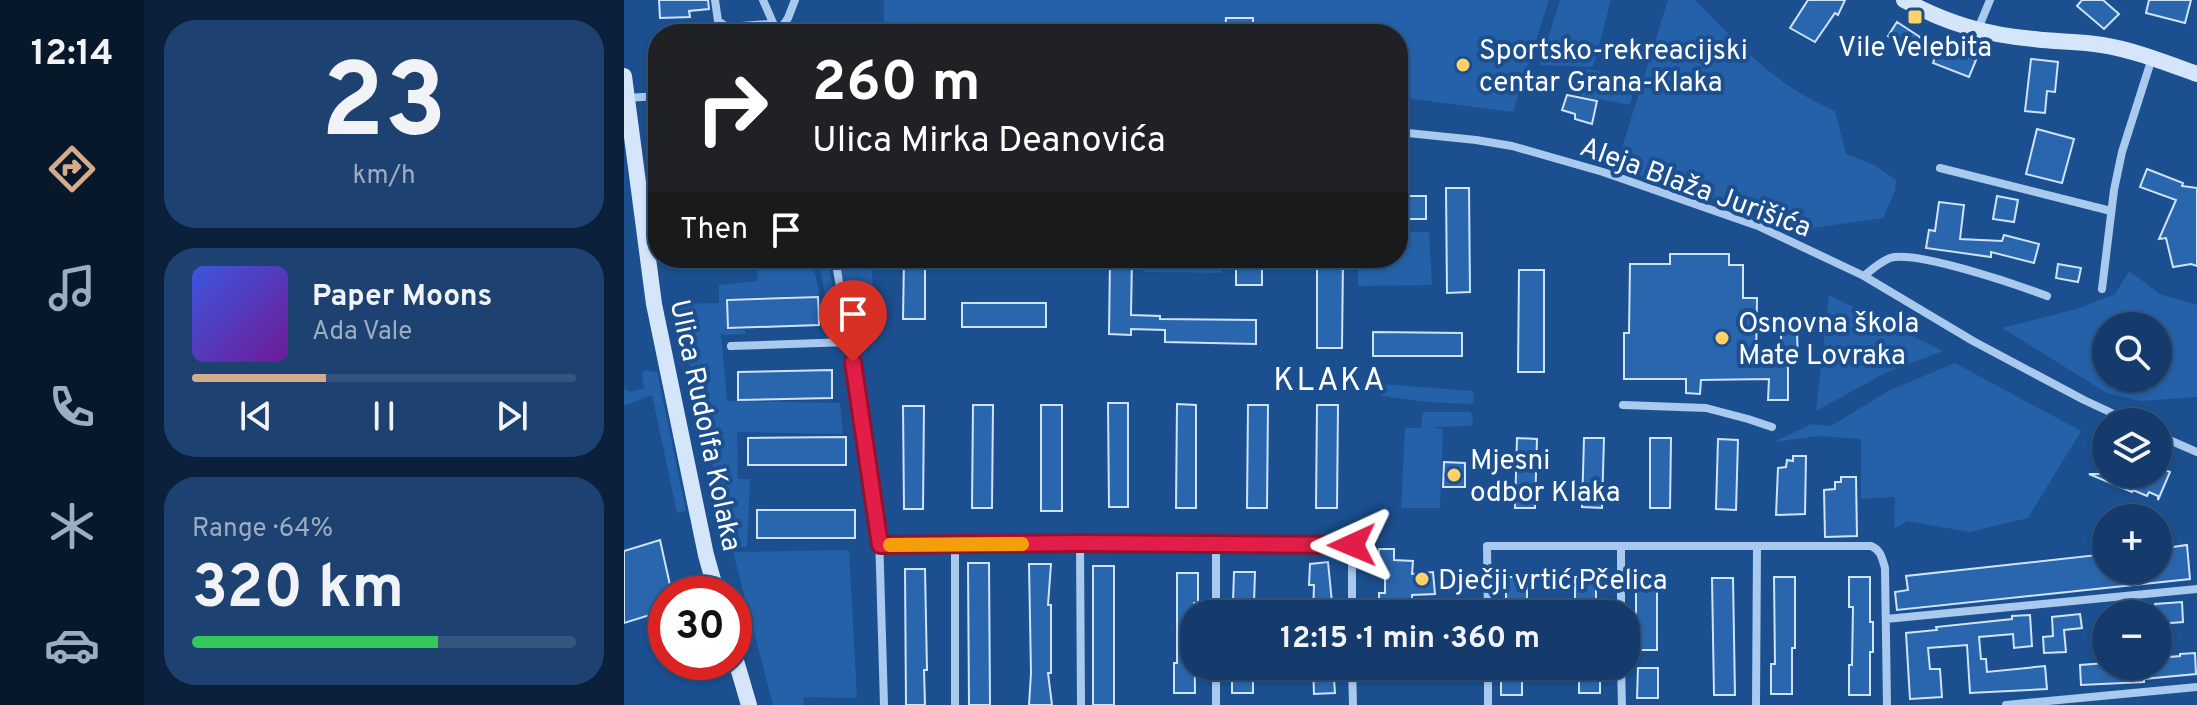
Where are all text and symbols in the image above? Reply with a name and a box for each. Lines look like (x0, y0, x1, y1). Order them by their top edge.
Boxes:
marker: Vile Velebita (1906, 8, 1924, 26)
place label: Vile Velebita (1838, 31, 1992, 67)
text: 12:14 (31, 32, 113, 78)
place label: Sportsko-rekreacijski centar Grana-Klaka (1479, 34, 1748, 102)
text: 23 (321, 42, 447, 174)
text: 260 m (812, 50, 981, 120)
icon: right (680, 56, 784, 160)
marker: Sportsko-rekreacijski centar Grana-Klaka (1454, 56, 1472, 74)
text: Ulica Mirka Deanovića (812, 119, 1166, 165)
street label: Aleja Blaža Jurišića (1574, 130, 1816, 247)
icon: directions (44, 141, 100, 197)
text: km/h (352, 160, 416, 193)
icon: arrive (764, 208, 808, 252)
text: Then (680, 212, 748, 249)
icon: music (44, 260, 100, 316)
text: Paper Moons (312, 279, 492, 316)
pin (819, 280, 887, 362)
icon: arrive (831, 292, 875, 336)
street label: Ulica Rudolfa Kolaka (660, 297, 748, 555)
place label: Osnovna škola Mate Lovraka (1738, 307, 1919, 375)
map controls (2092, 312, 2172, 680)
button: search (2092, 312, 2172, 392)
text: Ada Vale (312, 316, 412, 349)
marker: Osnovna škola Mate Lovraka (1713, 329, 1731, 347)
district label: KLAKA (1273, 362, 1387, 402)
icon: phone (44, 379, 100, 435)
icon: previous (234, 394, 278, 438)
icon: pause (362, 394, 406, 438)
icon: next (490, 394, 534, 438)
button: layers (2092, 408, 2172, 488)
place label: Mjesni odbor Klaka (1470, 444, 1620, 512)
marker: Mjesni odbor Klaka (1445, 466, 1463, 484)
icon: climate (44, 498, 100, 554)
position arrow (1310, 503, 1394, 587)
button: + (2092, 504, 2172, 584)
text: Range · 64% (192, 513, 333, 546)
text: 320 km (192, 553, 404, 629)
place label: Dječji vrtić Pčelica (1438, 564, 1667, 600)
marker: Dječji vrtić Pčelica (1413, 570, 1431, 588)
speed limit sign: 30 (648, 576, 752, 680)
button: − (2092, 600, 2172, 680)
icon: car (44, 617, 100, 673)
text: 12:15 · 1 min · 360 m (1280, 621, 1540, 658)

